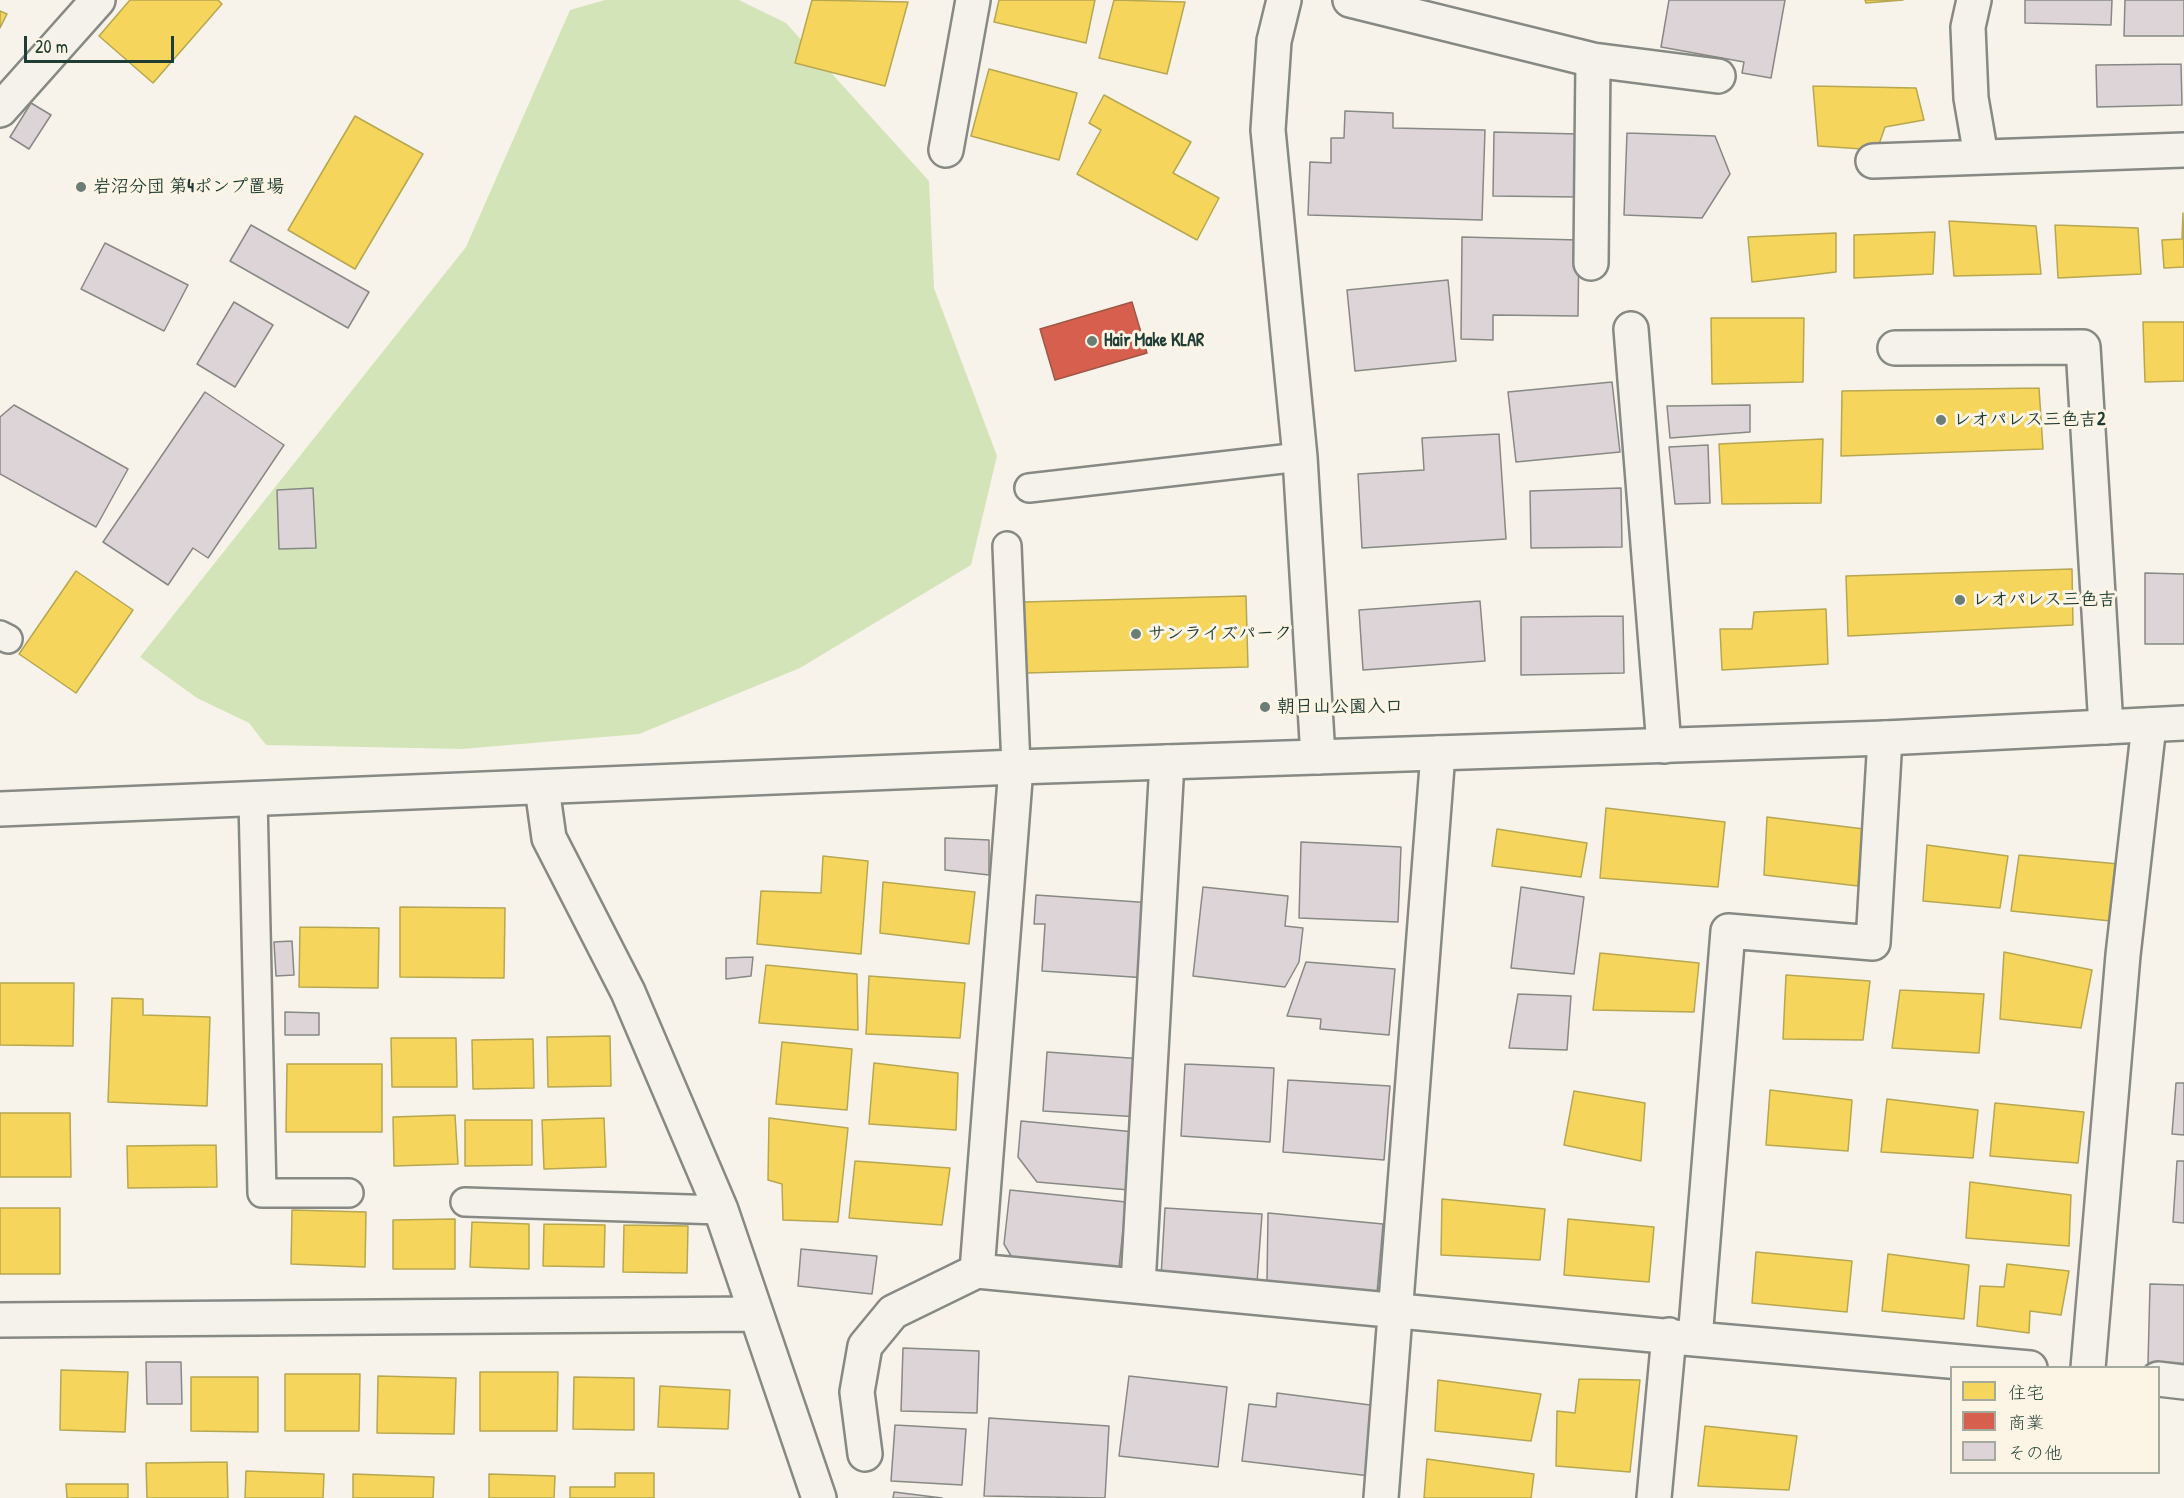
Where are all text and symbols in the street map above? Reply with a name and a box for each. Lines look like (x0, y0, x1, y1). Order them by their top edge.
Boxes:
scale bar (27, 24, 177, 62)
text: 20 m (35, 34, 68, 59)
place label: 岩沼分団 第4ポンプ置場 (93, 176, 284, 198)
marker: 岩沼分団 第4ポンプ置場 (74, 180, 88, 194)
place label: Hair Make KLAR (1104, 330, 1204, 352)
marker: Hair Make KLAR (1085, 334, 1099, 348)
place label: レオパレス三色吉2 (1953, 409, 2105, 431)
marker: レオパレス三色吉2 (1934, 413, 1948, 427)
place label: レオパレス三色吉 (1972, 589, 2116, 611)
marker: レオパレス三色吉 (1953, 593, 1967, 607)
place label: サンライズパーク (1148, 623, 1292, 645)
marker: サンライズパーク (1129, 627, 1143, 641)
place label: 朝日山公園入口 (1277, 696, 1403, 718)
marker: 朝日山公園入口 (1258, 700, 1272, 714)
legend (1950, 1366, 2160, 1474)
text: 住宅 (2008, 1380, 2044, 1405)
text: 商業 (2008, 1410, 2044, 1435)
text: その他 (2008, 1440, 2062, 1465)

